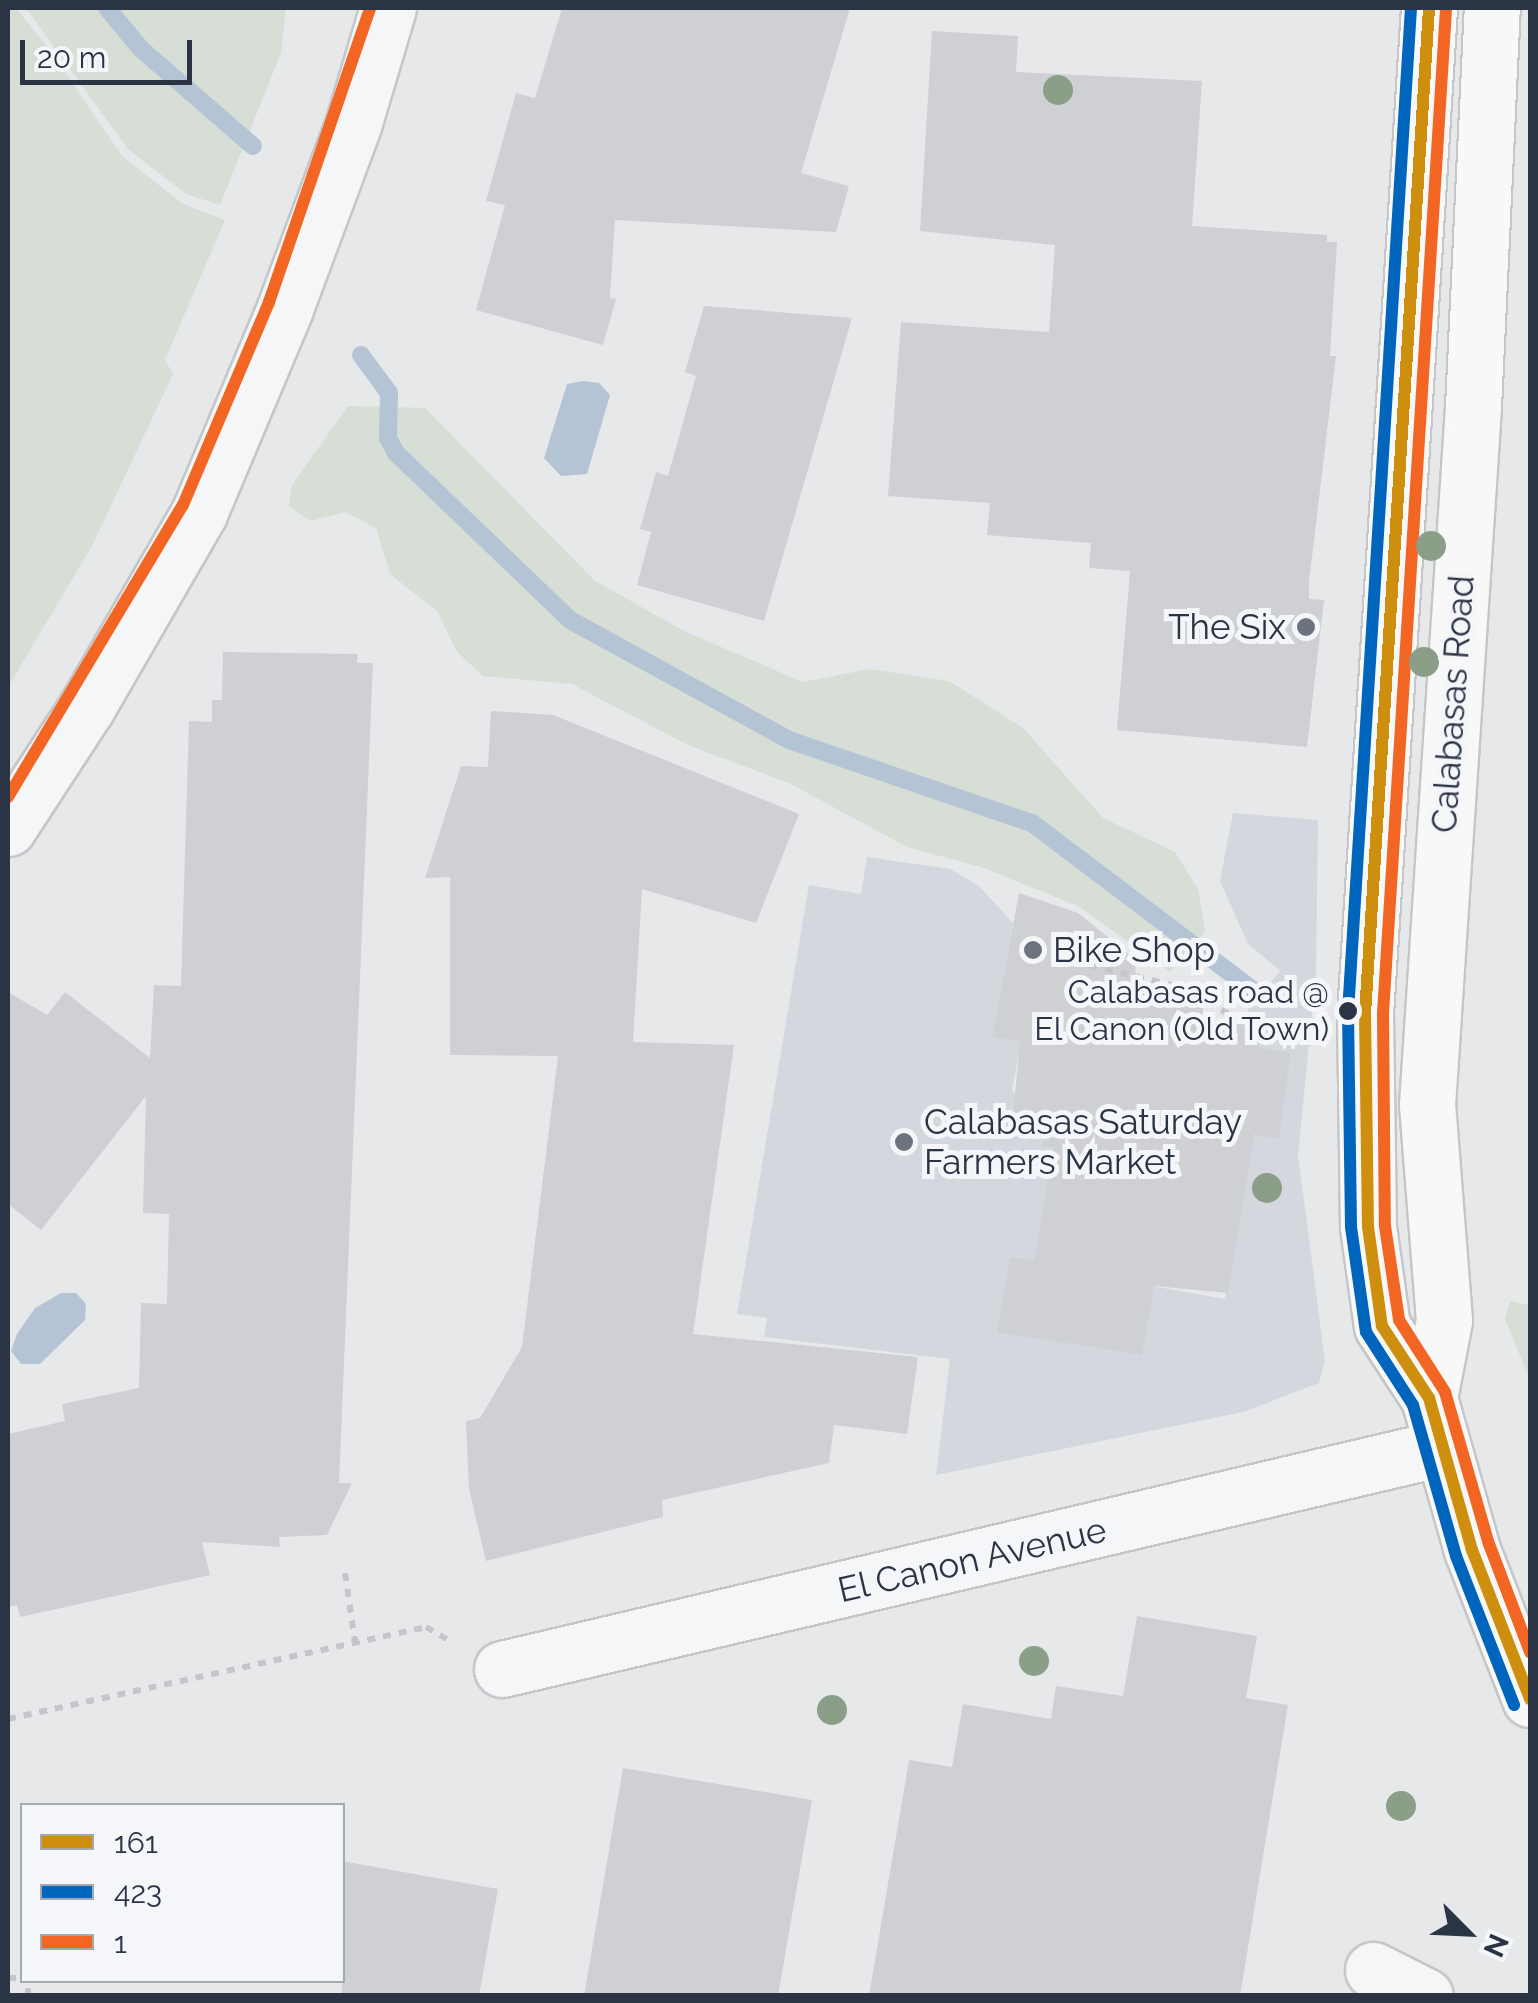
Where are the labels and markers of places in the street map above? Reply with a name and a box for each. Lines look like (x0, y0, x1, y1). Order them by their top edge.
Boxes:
place label: The Six (1168, 606, 1286, 648)
marker: The Six (1295, 616, 1317, 638)
place label: Bike Shop (1053, 929, 1215, 971)
marker: Bike Shop (1022, 939, 1044, 961)
place label: Calabasas road @ El Canon (Old Town) (1032, 974, 1329, 1049)
marker: Calabasas road @ El Canon (Old Town) (1338, 1001, 1358, 1021)
place label: Calabasas Saturday Farmers Market (924, 1101, 1242, 1183)
marker: Calabasas Saturday Farmers Market (893, 1131, 915, 1153)

